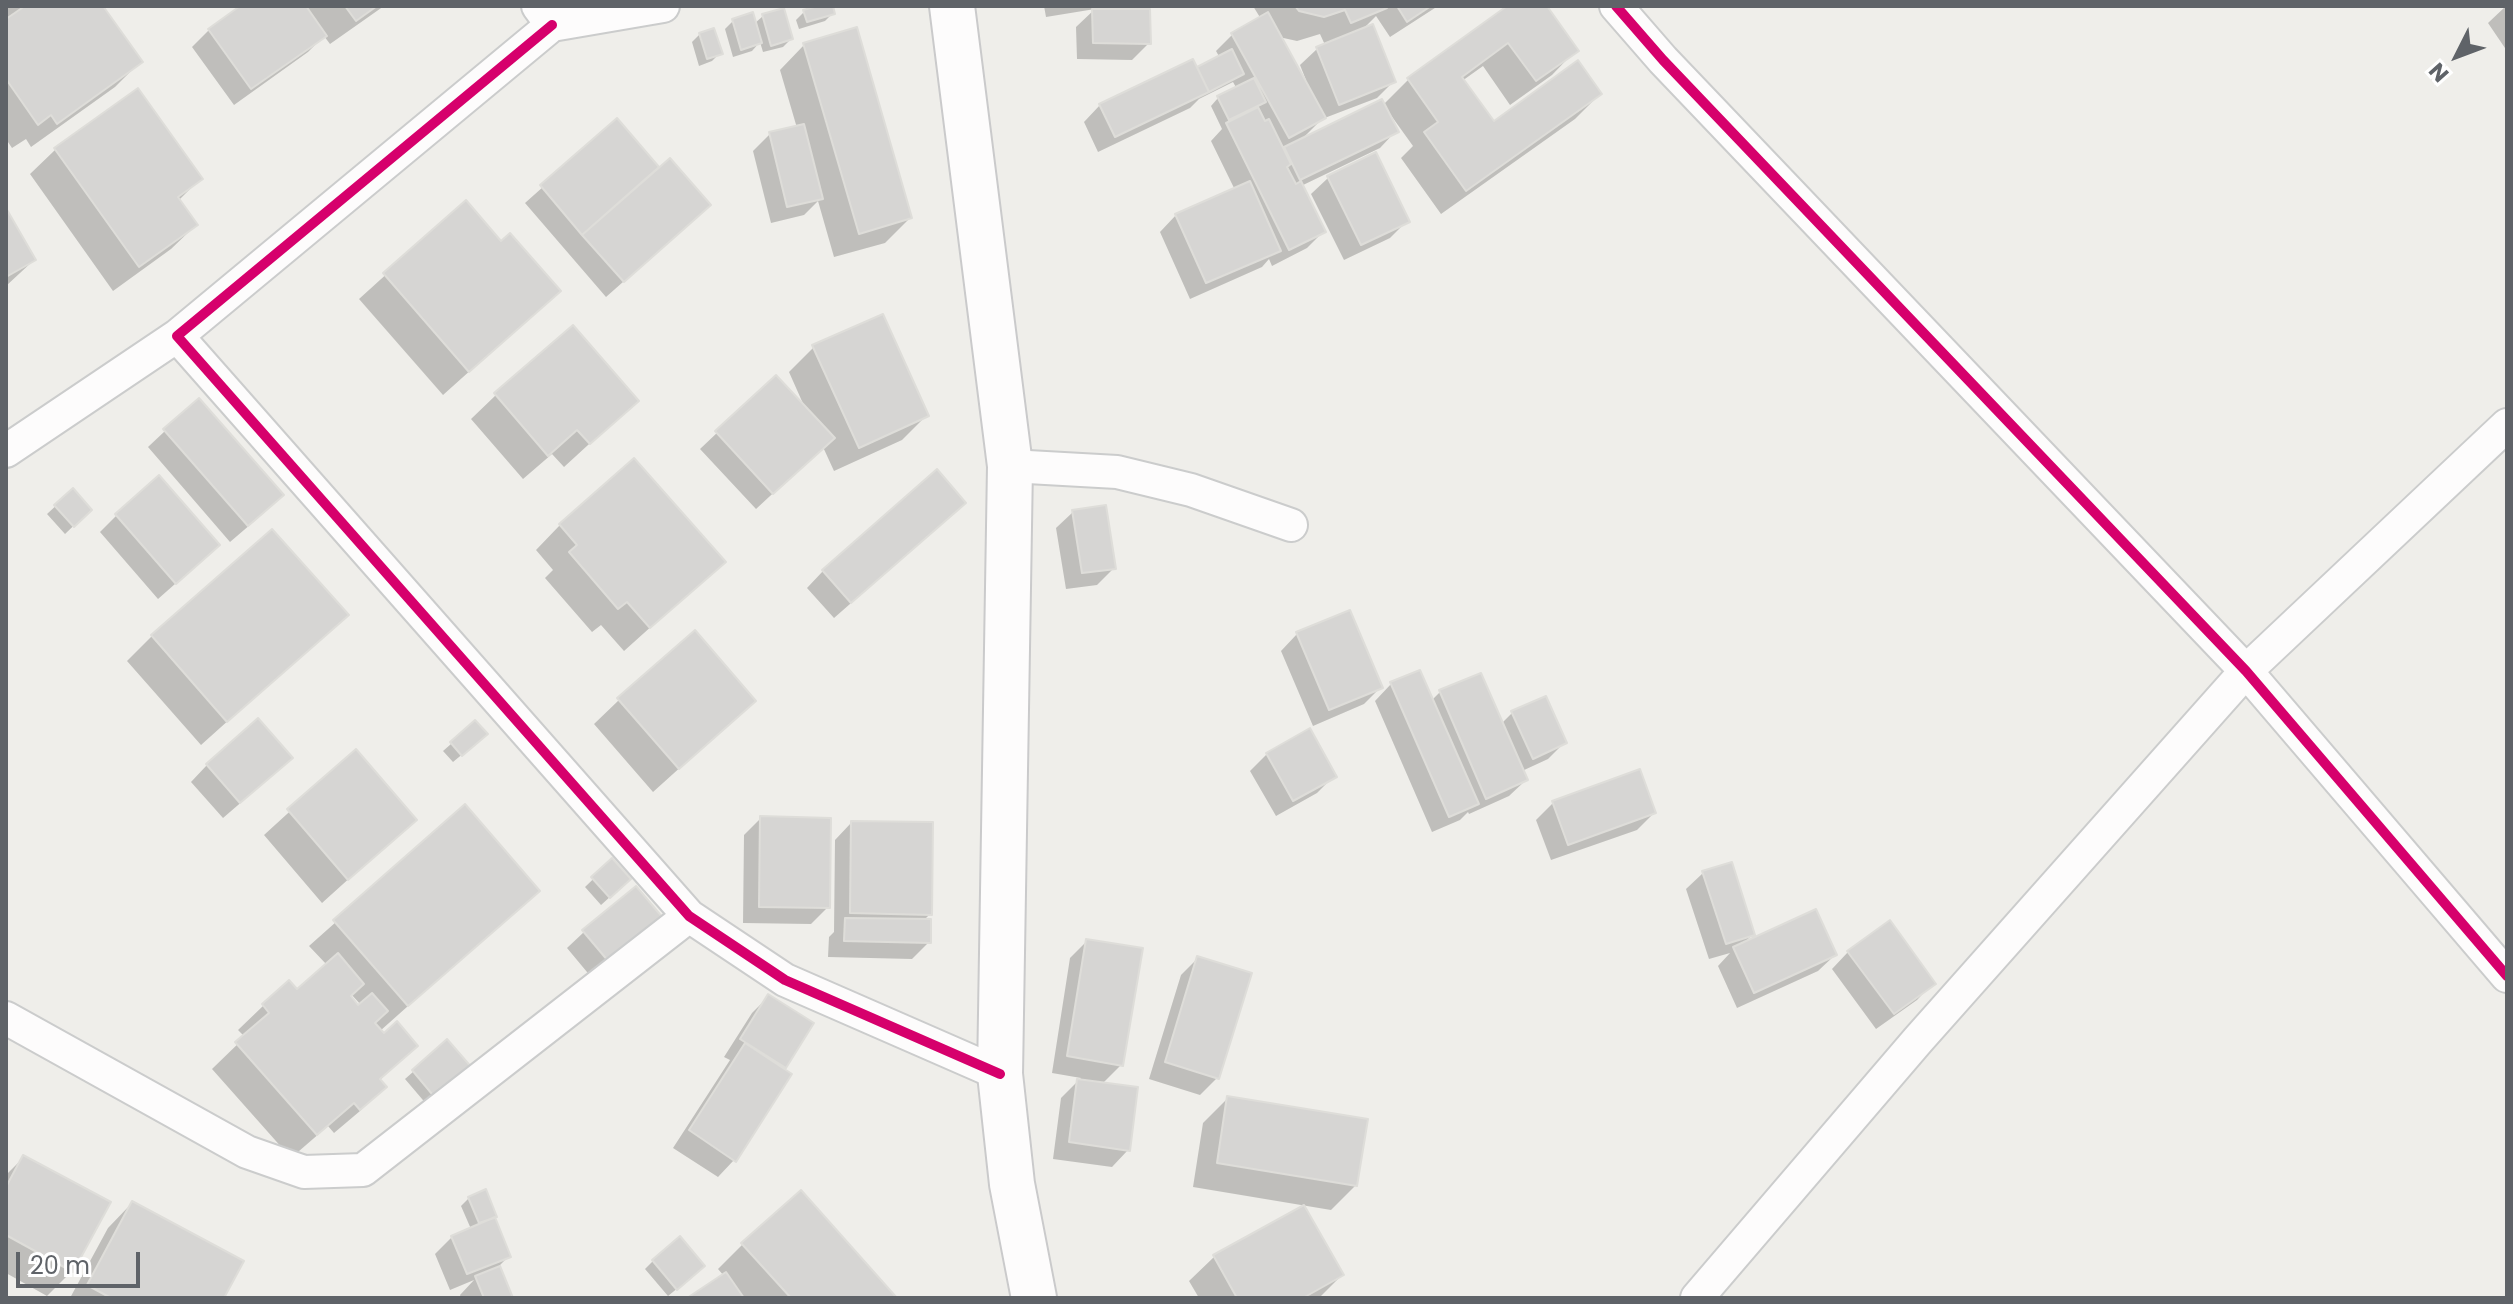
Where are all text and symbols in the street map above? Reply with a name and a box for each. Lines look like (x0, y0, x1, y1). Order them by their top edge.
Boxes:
north arrow (2417, 16, 2497, 96)
text: N (2422, 56, 2456, 89)
scale bar (20, 1236, 144, 1286)
text: 20 m (30, 1249, 90, 1282)

